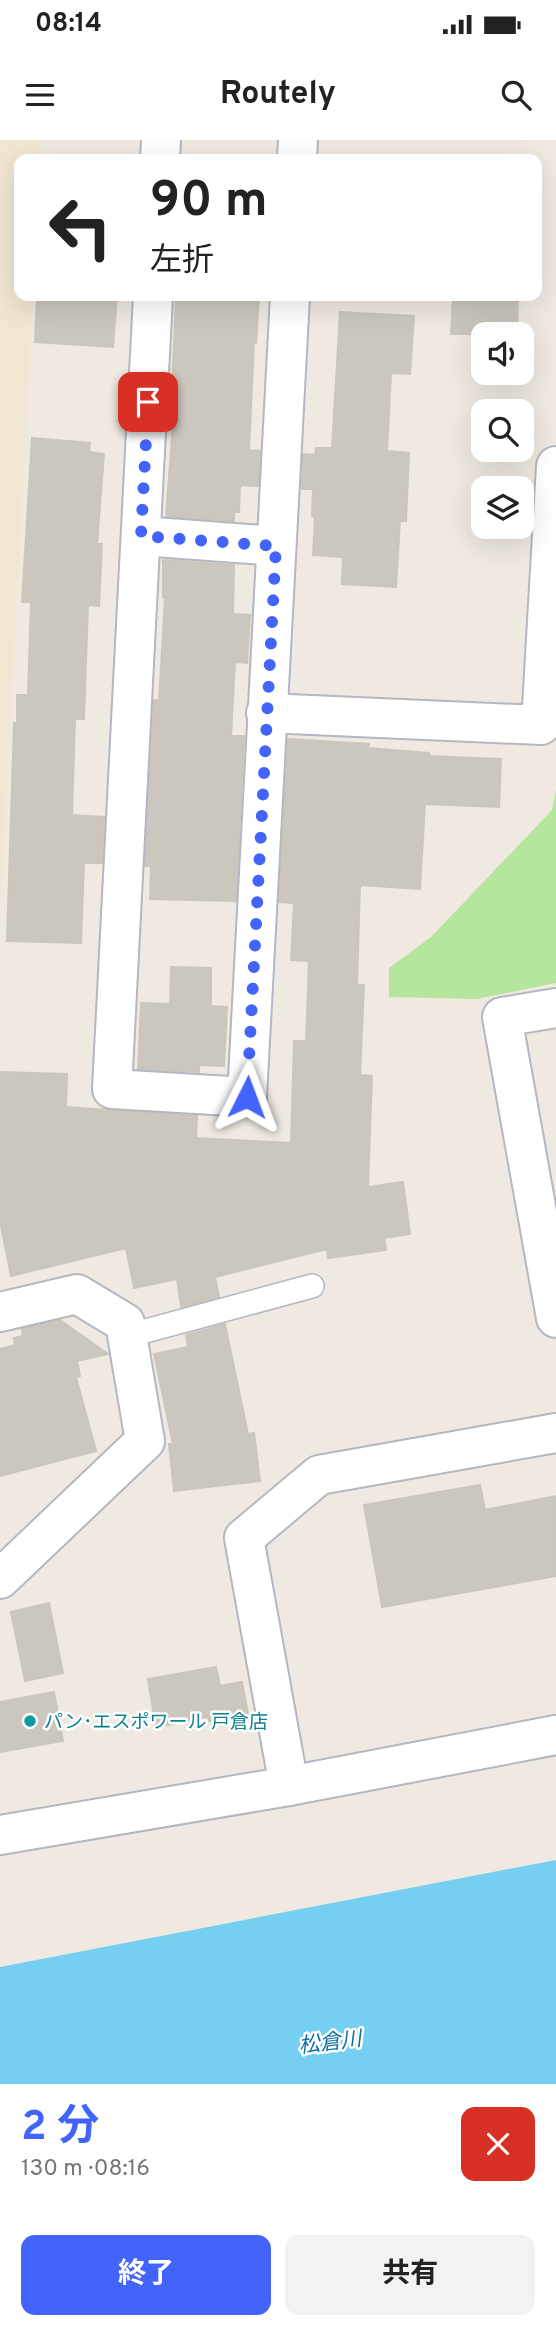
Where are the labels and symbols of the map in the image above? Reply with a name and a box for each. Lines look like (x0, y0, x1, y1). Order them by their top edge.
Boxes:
pin (118, 372, 178, 432)
position arrow (210, 1060, 284, 1134)
place label: パン･エスポワール 戸倉店 (44, 1711, 268, 1735)
marker: パン･エスポワール 戸倉店 (22, 1713, 38, 1729)
water label: 松倉川 (297, 2026, 365, 2061)

